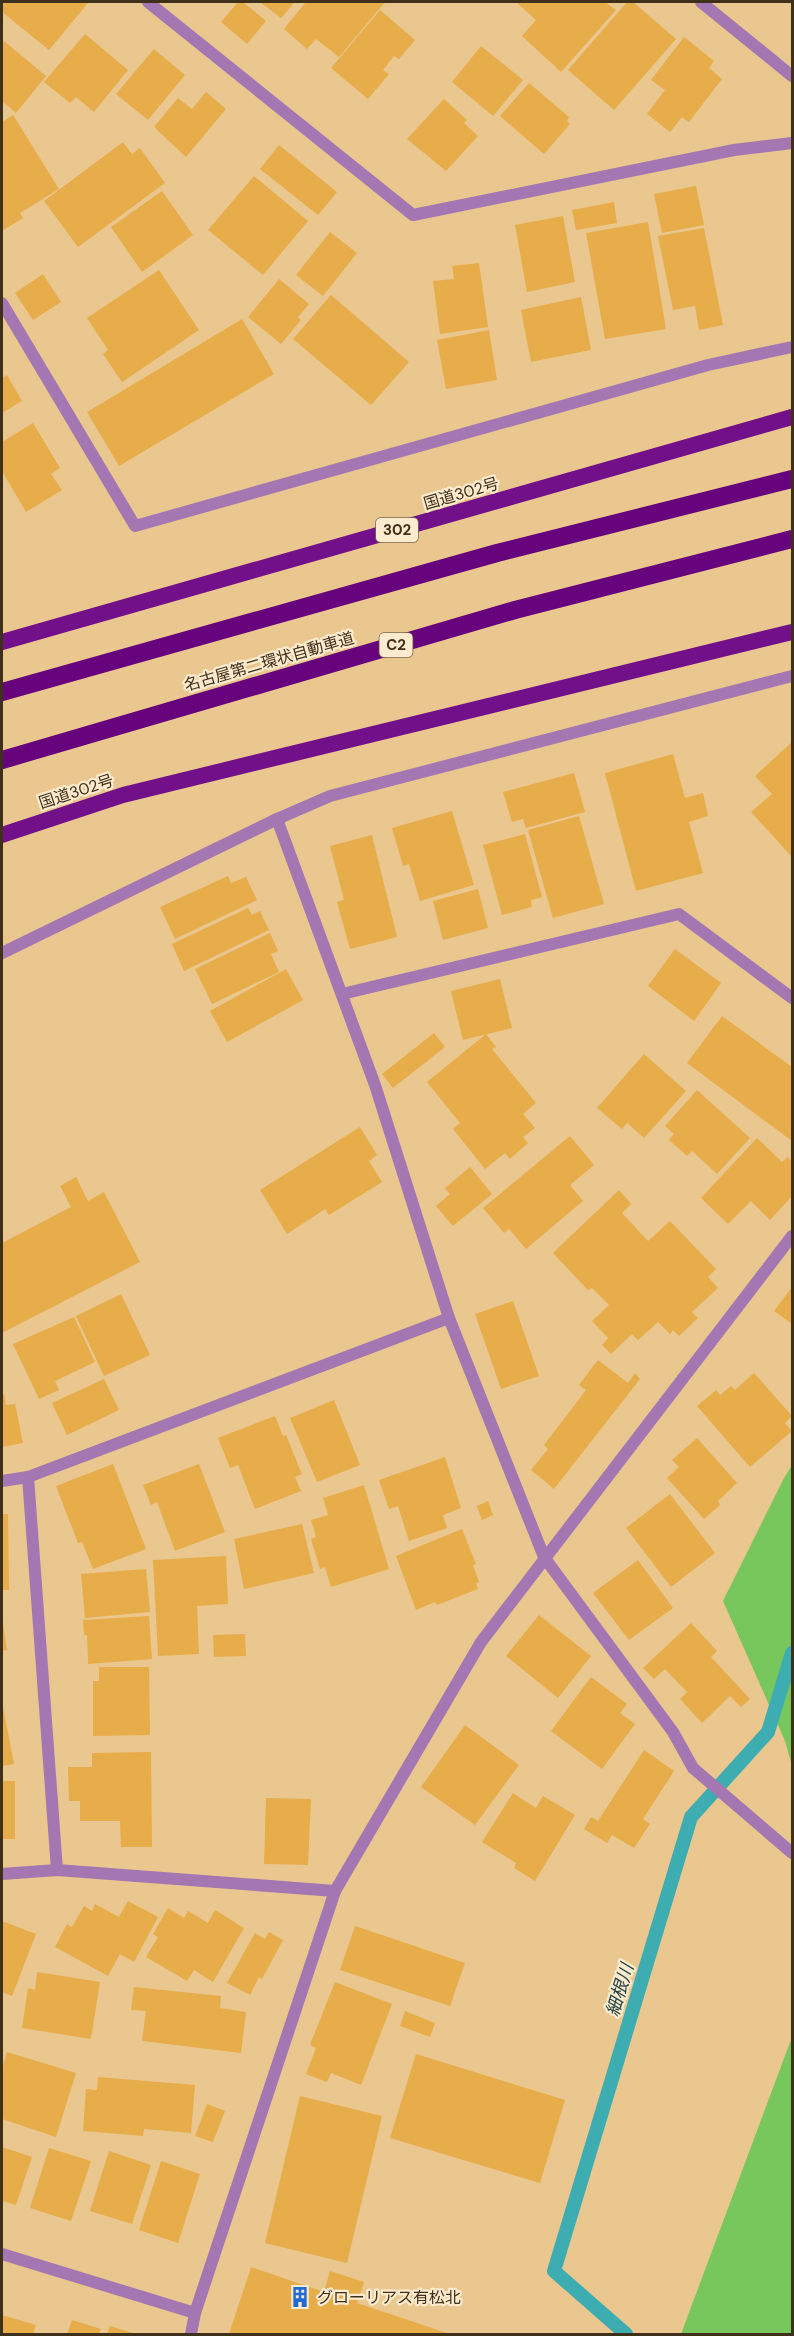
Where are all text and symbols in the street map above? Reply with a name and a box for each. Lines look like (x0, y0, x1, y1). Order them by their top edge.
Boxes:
street label: 国道302号 (421, 473, 501, 514)
road number: 302 (376, 518, 418, 542)
street label: 名古屋第二環状自動車道 (182, 627, 357, 696)
road number: C2 (380, 633, 412, 657)
street label: 国道302号 (36, 770, 116, 813)
water label: 細根川 (601, 1959, 640, 2019)
building icon: グローリアス有松北 (288, 2285, 312, 2309)
place label: グローリアス有松北 (317, 2287, 461, 2308)

